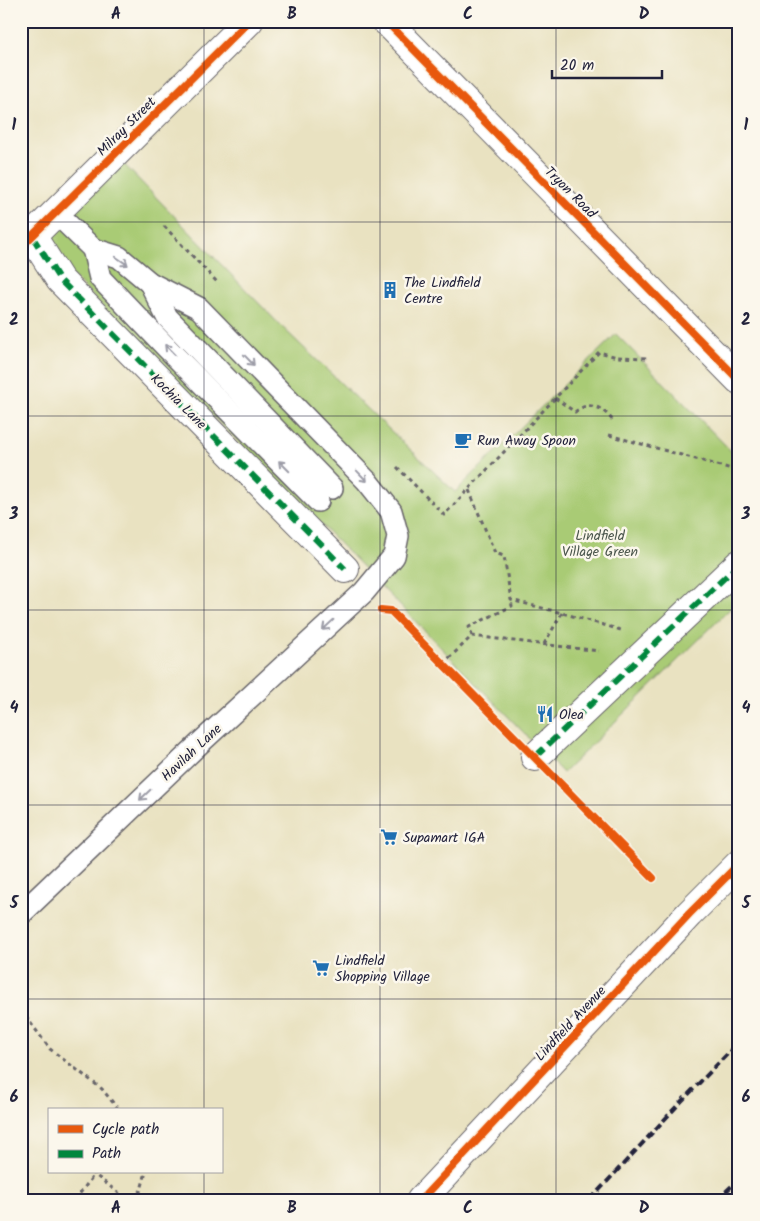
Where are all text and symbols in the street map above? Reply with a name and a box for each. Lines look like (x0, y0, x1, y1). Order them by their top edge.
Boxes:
text: A (111, 2, 121, 27)
text: B (287, 2, 297, 27)
text: C (463, 2, 473, 27)
text: D (639, 2, 650, 27)
scale bar (552, 48, 662, 80)
text: 20 m (560, 54, 594, 78)
street label: Milray Street (92, 91, 162, 162)
text: 1 (12, 113, 17, 138)
text: 1 (744, 113, 749, 138)
street label: Tryon Road (539, 162, 602, 225)
one-way arrow (115, 256, 129, 266)
place label: The Lindfield Centre (404, 272, 481, 310)
building icon: The Lindfield Centre (380, 280, 400, 300)
text: 2 (9, 308, 19, 333)
text: 2 (741, 308, 751, 333)
one-way arrow (164, 344, 176, 357)
one-way arrow (242, 354, 255, 366)
street label: Kochia Lane (145, 369, 212, 435)
cafe icon: Run Away Spoon (453, 430, 473, 450)
place label: Run Away Spoon (477, 430, 576, 452)
one-way arrow (278, 460, 290, 472)
one-way arrow (356, 470, 368, 483)
text: 3 (9, 502, 19, 527)
text: 3 (741, 502, 751, 527)
park label: Lindfield Village Green (562, 525, 638, 563)
one-way arrow (322, 619, 334, 631)
text: 4 (10, 696, 19, 721)
text: 4 (742, 696, 751, 721)
restaurant icon: Olea (535, 704, 555, 724)
place label: Olea (559, 704, 584, 726)
street label: Havilah Lane (156, 718, 228, 787)
one-way arrow (139, 789, 152, 801)
supermarket icon: Supamart IGA (379, 827, 399, 847)
place label: Supamart IGA (403, 827, 485, 849)
text: 5 (9, 891, 20, 916)
text: 5 (741, 891, 752, 916)
place label: Lindfield Shopping Village (335, 950, 431, 988)
supermarket icon: Lindfield Shopping Village (311, 958, 331, 978)
street label: Lindfield Avenue (530, 980, 612, 1066)
text: 6 (10, 1085, 19, 1110)
text: 6 (742, 1085, 751, 1110)
legend (48, 1108, 222, 1174)
text: Cycle path (92, 1118, 159, 1142)
text: Path (92, 1142, 121, 1166)
text: A (111, 1196, 121, 1221)
text: B (287, 1196, 297, 1221)
text: C (463, 1196, 473, 1221)
text: D (639, 1196, 650, 1221)

